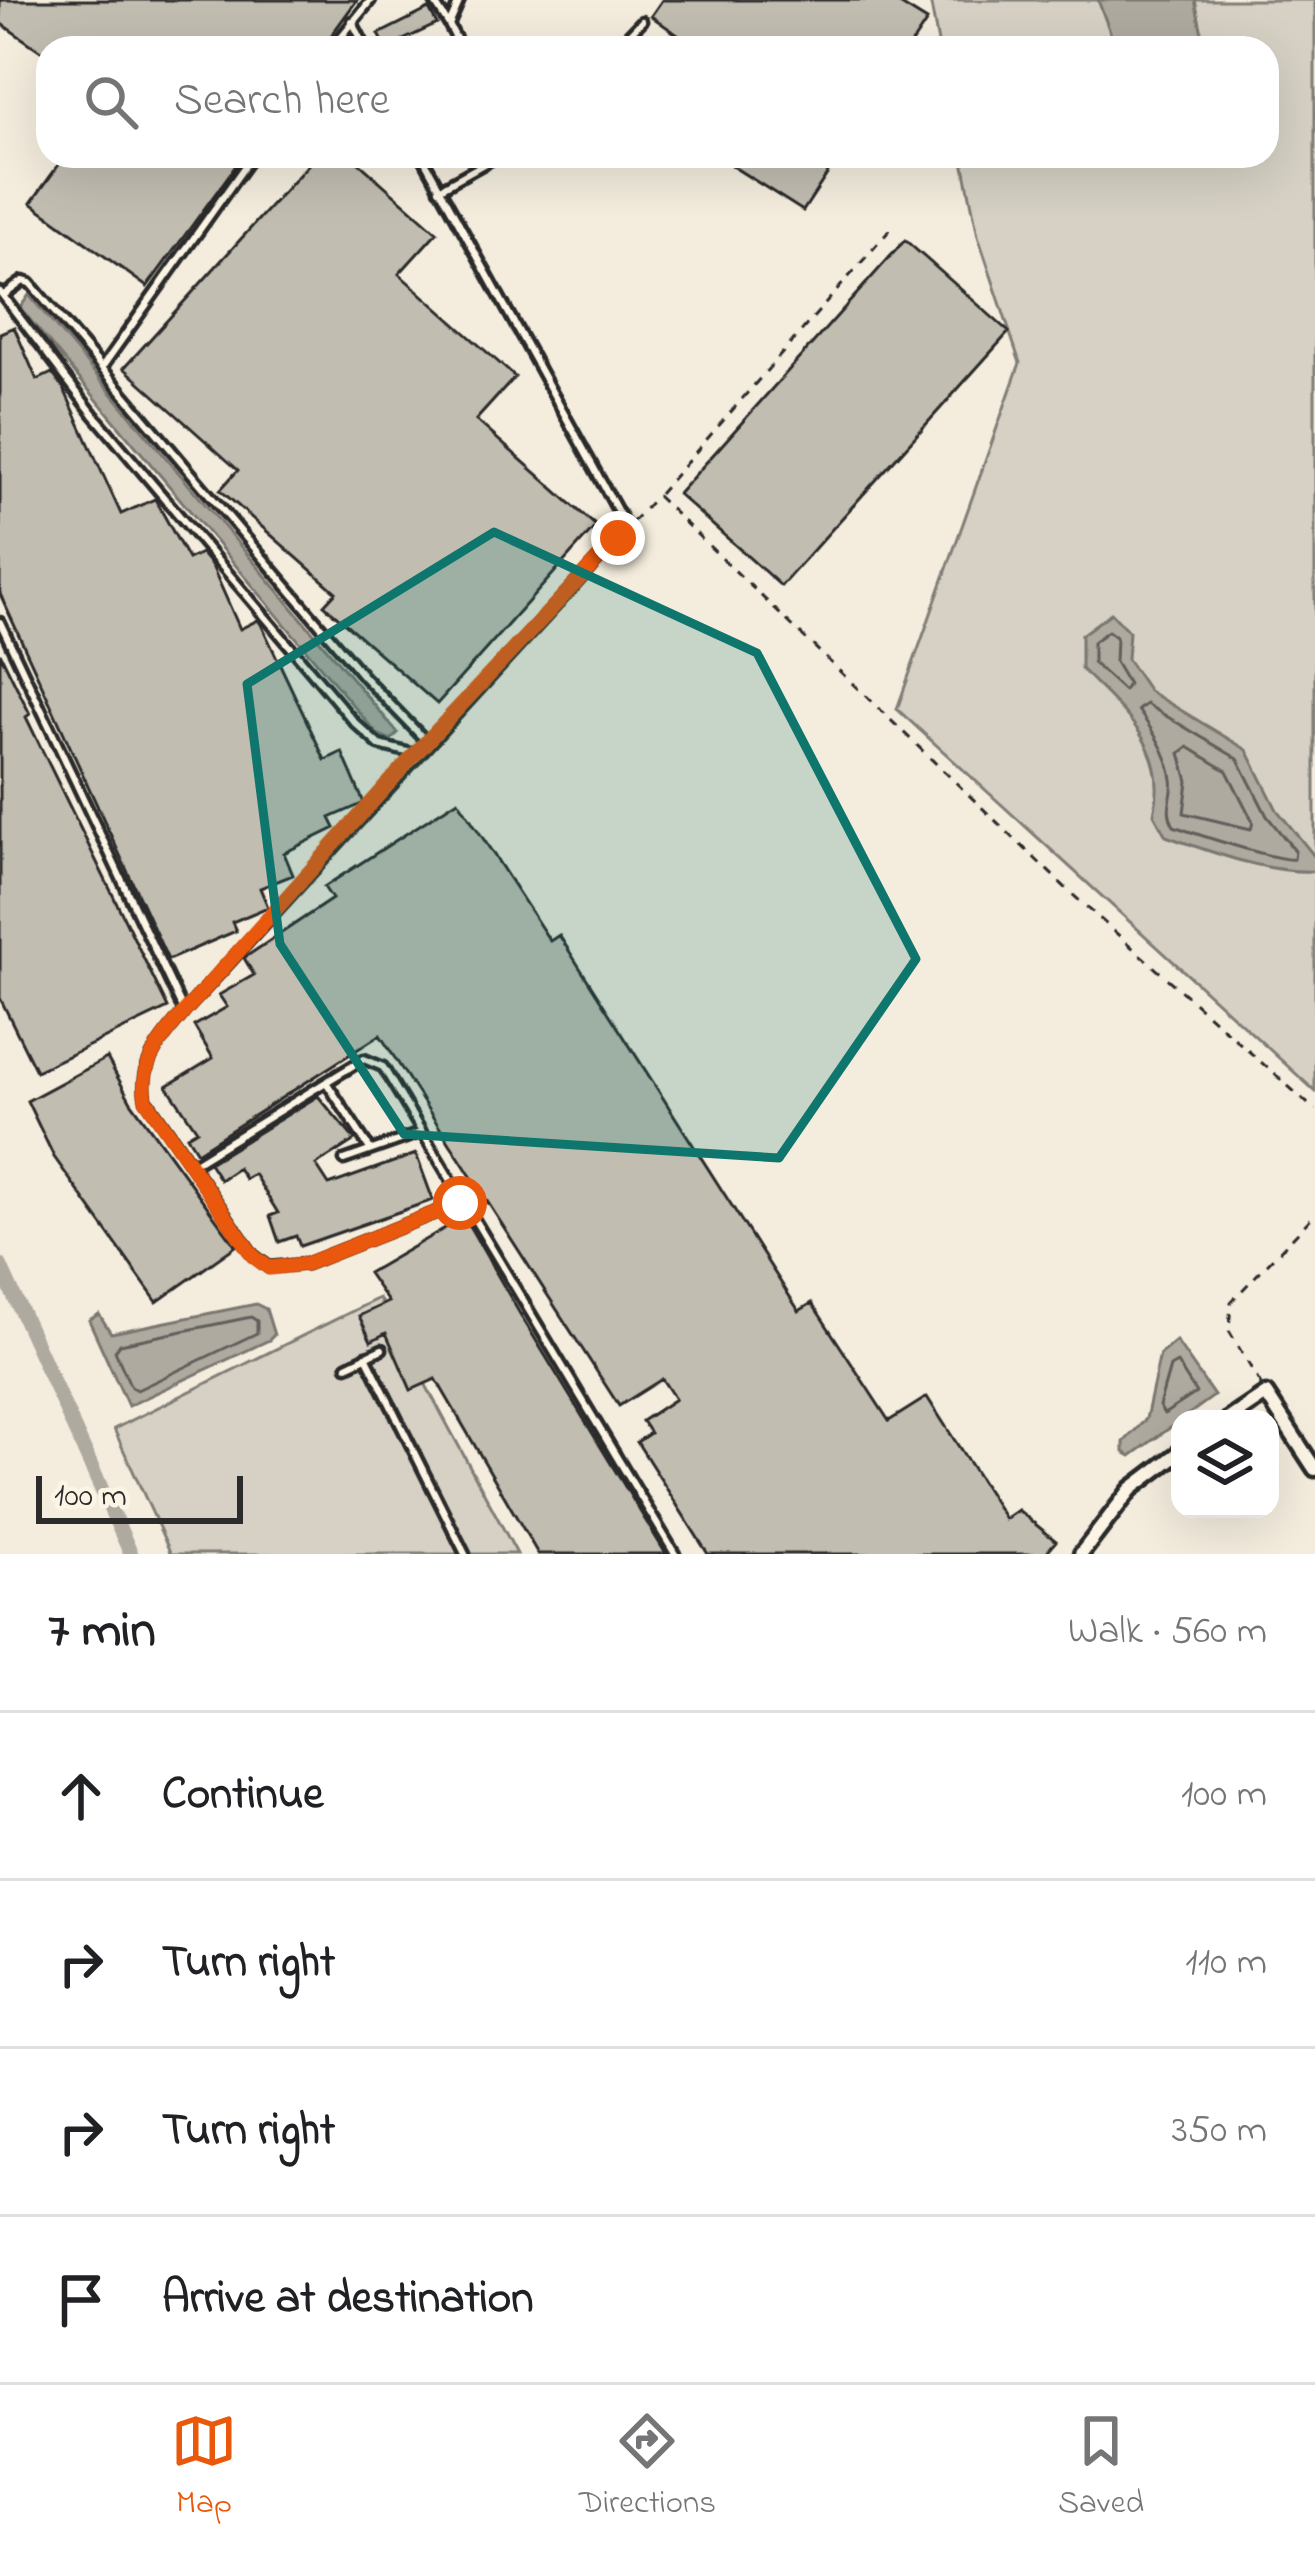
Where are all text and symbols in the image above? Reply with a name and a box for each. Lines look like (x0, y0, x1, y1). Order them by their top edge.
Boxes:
search box (36, 36, 1279, 168)
icon: search (78, 69, 144, 135)
text: Search here (174, 69, 390, 135)
route end (591, 511, 645, 565)
route start (433, 1176, 487, 1230)
map controls (1171, 1410, 1279, 1518)
button: layers (1171, 1410, 1279, 1518)
scale bar (36, 1470, 243, 1523)
text: 100 m (54, 1473, 127, 1521)
text: 7 min (48, 1595, 156, 1670)
text: Walk · 560 m (1068, 1604, 1267, 1661)
icon: ahead (48, 1763, 114, 1829)
text: Continue (162, 1763, 323, 1829)
text: 100 m (1181, 1767, 1267, 1824)
icon: right (48, 1931, 114, 1997)
text: Turn right (162, 1931, 335, 1997)
text: 110 m (1185, 1935, 1267, 1992)
icon: right (48, 2099, 114, 2165)
text: Turn right (162, 2099, 335, 2165)
text: 350 m (1172, 2103, 1267, 2160)
icon: arrive (48, 2267, 114, 2333)
text: Arrive at destination (162, 2267, 533, 2333)
tab: Map (171, 2408, 237, 2528)
tab: Directions (579, 2408, 716, 2528)
tab: Saved (1058, 2408, 1144, 2528)

